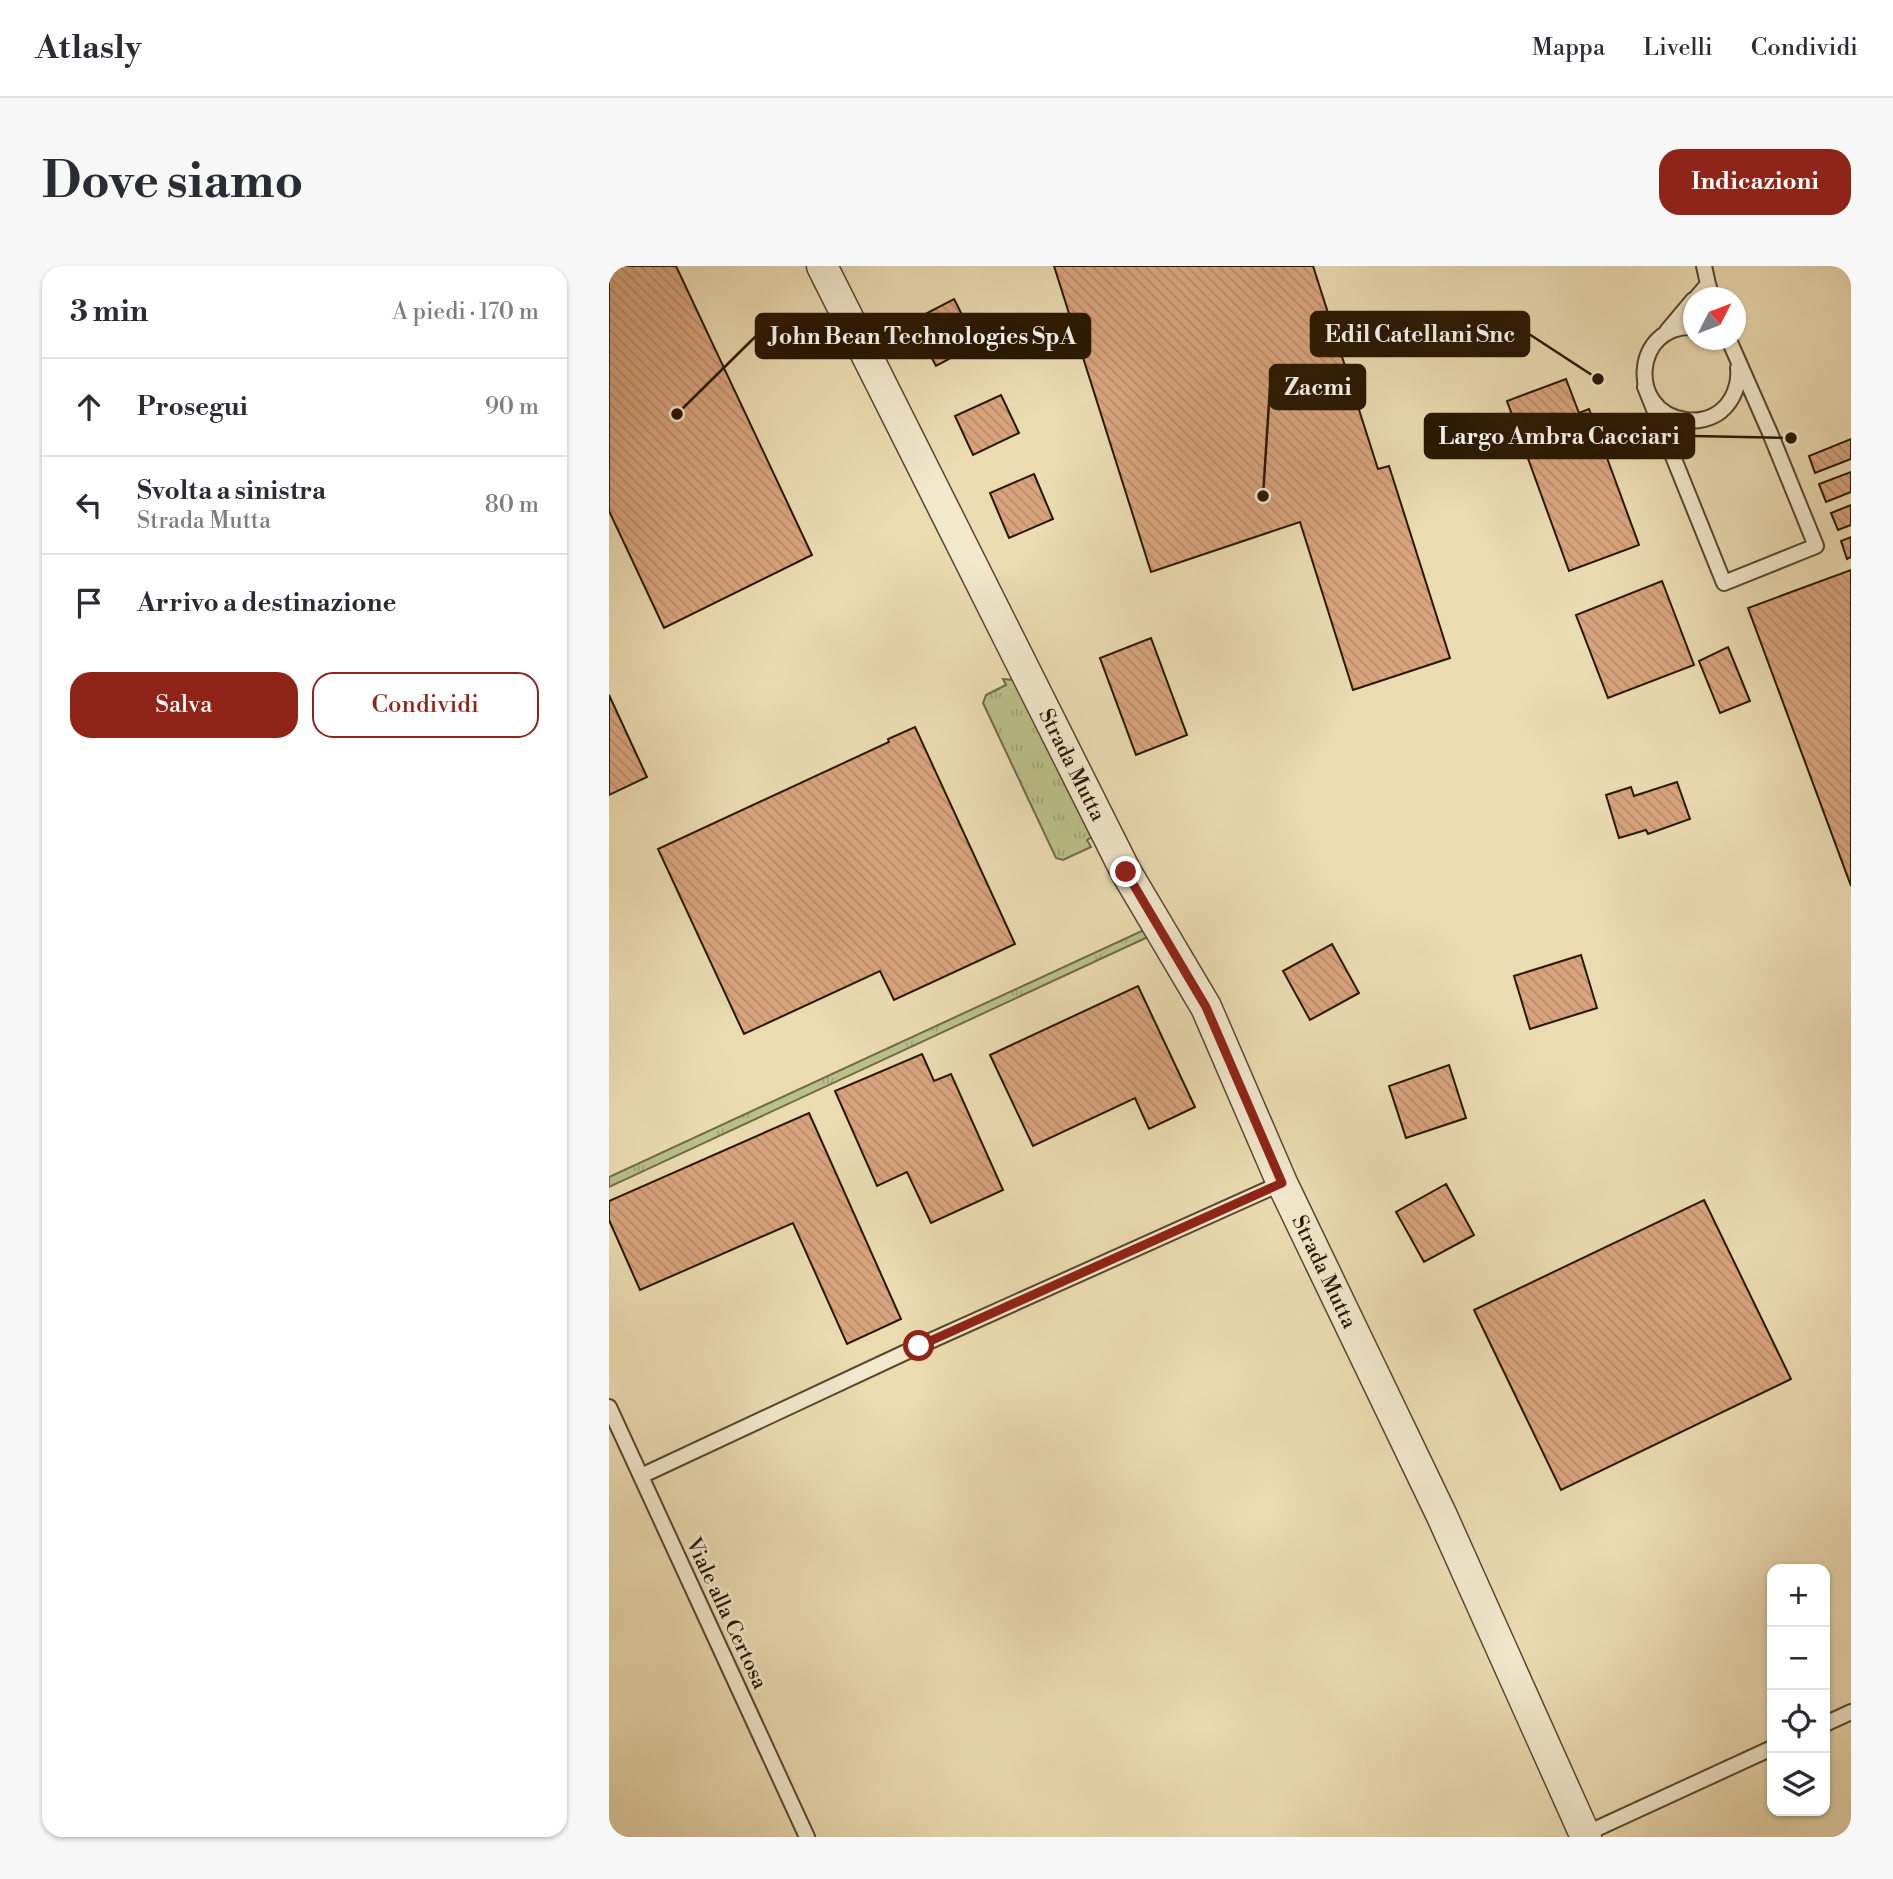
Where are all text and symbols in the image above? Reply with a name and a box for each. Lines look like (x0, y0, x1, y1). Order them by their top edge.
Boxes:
text: Atlasly (35, 28, 141, 69)
text: Mappa (1532, 33, 1605, 63)
text: Livelli (1643, 33, 1713, 63)
text: Condividi (1751, 33, 1858, 63)
button: Indicazioni (1659, 149, 1851, 215)
text: Dove siamo (42, 152, 303, 213)
north arrow (1683, 287, 1746, 350)
text: 3 min (70, 293, 148, 331)
text: A piedi · 170 m (392, 298, 539, 326)
callout: Edil Catellani Snc (1311, 312, 1529, 356)
callout: John Bean Technologies SpA (756, 314, 1090, 358)
text: Edil Catellani Snc (1325, 321, 1515, 349)
text: John Bean Technologies SpA (767, 323, 1077, 351)
callout: Zacmi (1270, 365, 1365, 409)
text: Zacmi (1285, 374, 1351, 402)
icon: ahead (70, 388, 108, 426)
text: Prosegui (137, 391, 248, 423)
text: 90 m (485, 393, 539, 421)
callout: Largo Ambra Cacciari (1425, 414, 1694, 458)
text: Largo Ambra Cacciari (1438, 423, 1680, 451)
text: Svolta a sinistra (137, 475, 326, 507)
icon: left (70, 486, 108, 524)
text: 80 m (485, 491, 539, 519)
text: Strada Mutta (137, 507, 271, 535)
icon: arrive (70, 584, 108, 622)
text: Arrivo a destinazione (137, 587, 396, 619)
button: Salva (70, 672, 298, 738)
button: Condividi (312, 672, 539, 738)
street label: Strada Mutta (1032, 705, 1111, 826)
route end (1110, 856, 1141, 887)
street label: Strada Mutta (1285, 1211, 1362, 1333)
route start (903, 1330, 934, 1361)
street label: Viale alla Certosa (679, 1533, 773, 1694)
map controls (1767, 1564, 1830, 1816)
button: + (1767, 1564, 1830, 1627)
button: − (1767, 1627, 1830, 1690)
button: locate (1767, 1690, 1830, 1753)
button: layers (1767, 1753, 1830, 1816)

